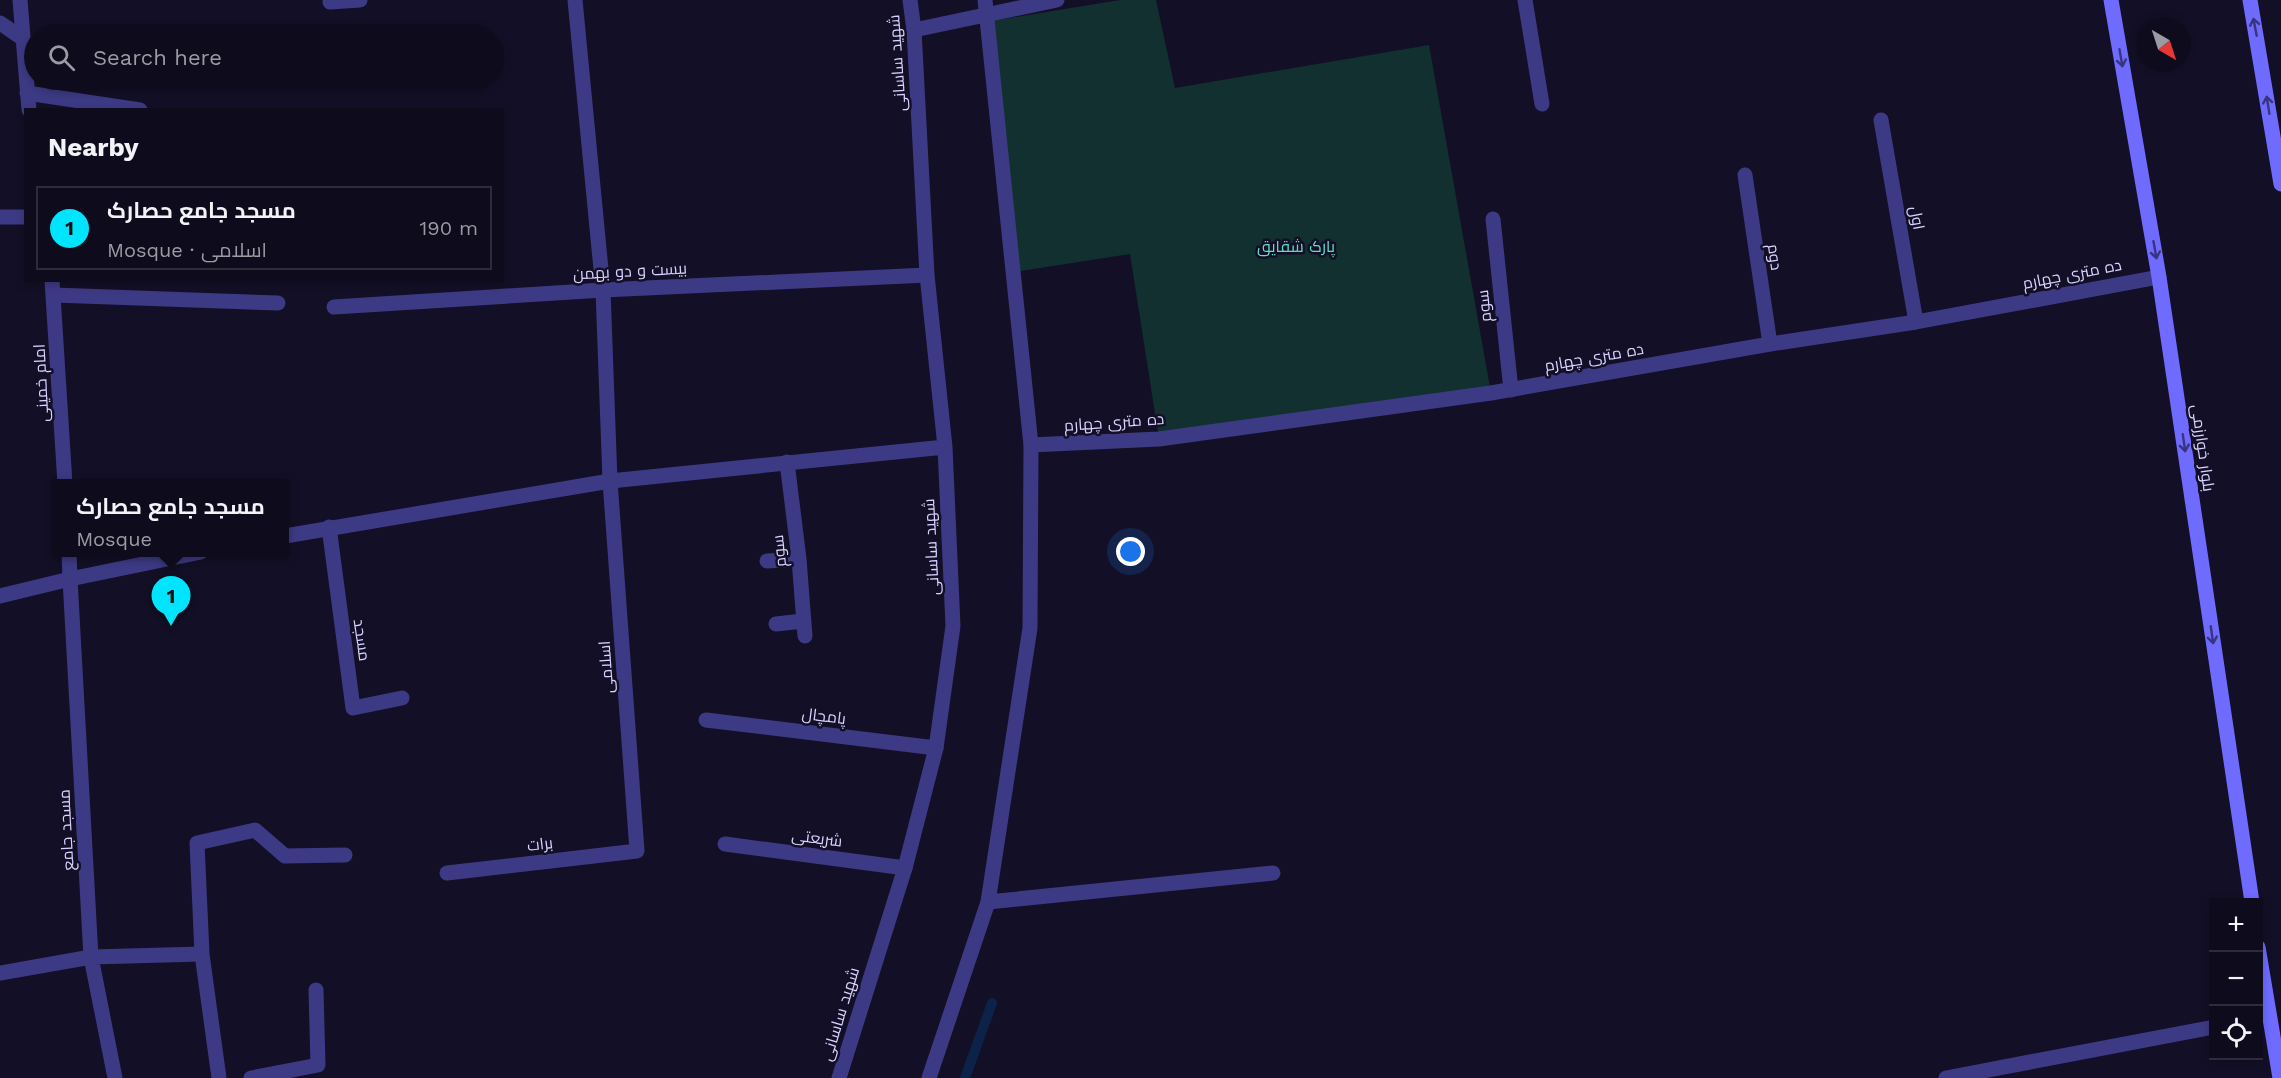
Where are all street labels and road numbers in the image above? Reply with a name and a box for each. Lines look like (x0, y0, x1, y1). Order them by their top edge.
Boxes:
street label: شهید ساسانی (884, 14, 911, 112)
street label: اول (1905, 205, 1928, 231)
street label: دوم (1762, 243, 1786, 272)
street label: ده متری چهارم (2021, 255, 2124, 295)
street label: بیست و دو بهمن (572, 259, 688, 284)
street label: سوم (1473, 289, 1497, 323)
street label: ده متری چهارم (1543, 339, 1645, 377)
street label: امام خمینی (29, 343, 55, 422)
street label: بلوار خوارزمی (2187, 403, 2219, 493)
street label: ده متری چهارم (1063, 409, 1165, 437)
street label: شهید ساسانی (919, 498, 944, 596)
street label: سوم (768, 534, 792, 568)
street label: مسجد (350, 618, 374, 662)
street label: اسلامی (595, 640, 618, 694)
street label: پامچال (801, 704, 848, 730)
street label: مسجد جامع (54, 789, 80, 871)
street label: شریعتی (790, 825, 843, 852)
street label: برات (526, 833, 554, 855)
street label: شهید ساسانی (817, 965, 864, 1063)

